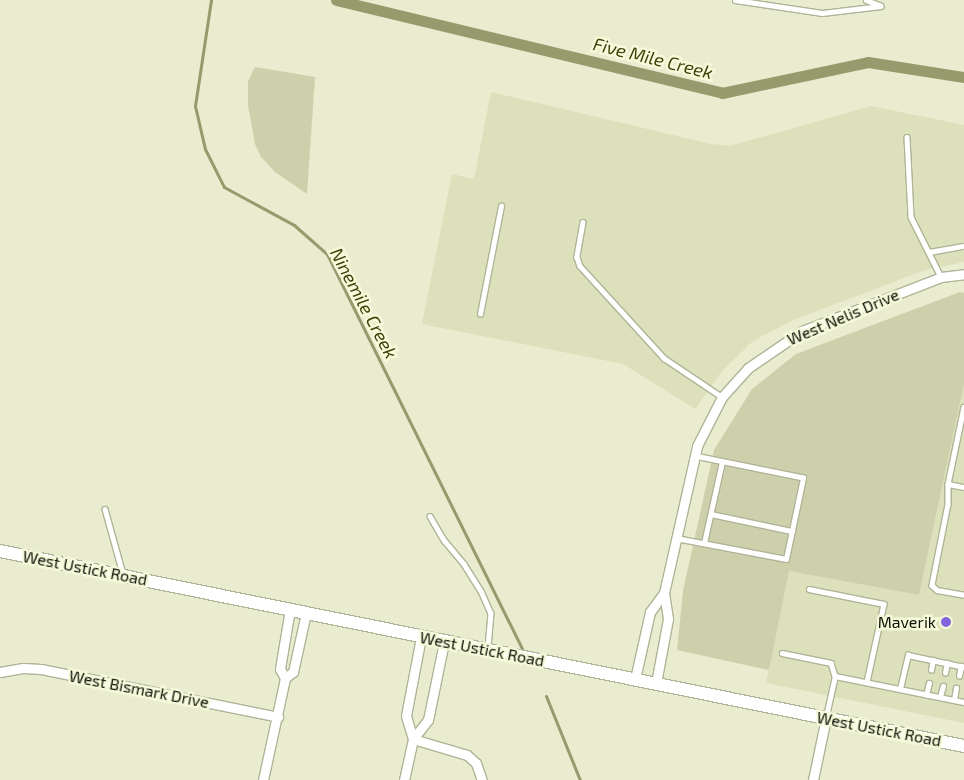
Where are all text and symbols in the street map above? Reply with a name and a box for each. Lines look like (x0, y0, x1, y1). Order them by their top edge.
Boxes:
water label: Five Mile Creek (591, 33, 715, 83)
water label: Ninemile Creek (326, 244, 402, 362)
street label: West Nelis Drive (784, 285, 902, 349)
street label: West Ustick Road (21, 547, 149, 589)
place label: Maverik (878, 612, 936, 632)
marker: Maverik (940, 616, 952, 628)
street label: West Ustick Road (418, 628, 546, 670)
street label: West Bismark Drive (67, 666, 211, 712)
street label: West Ustick Road (815, 708, 943, 750)

